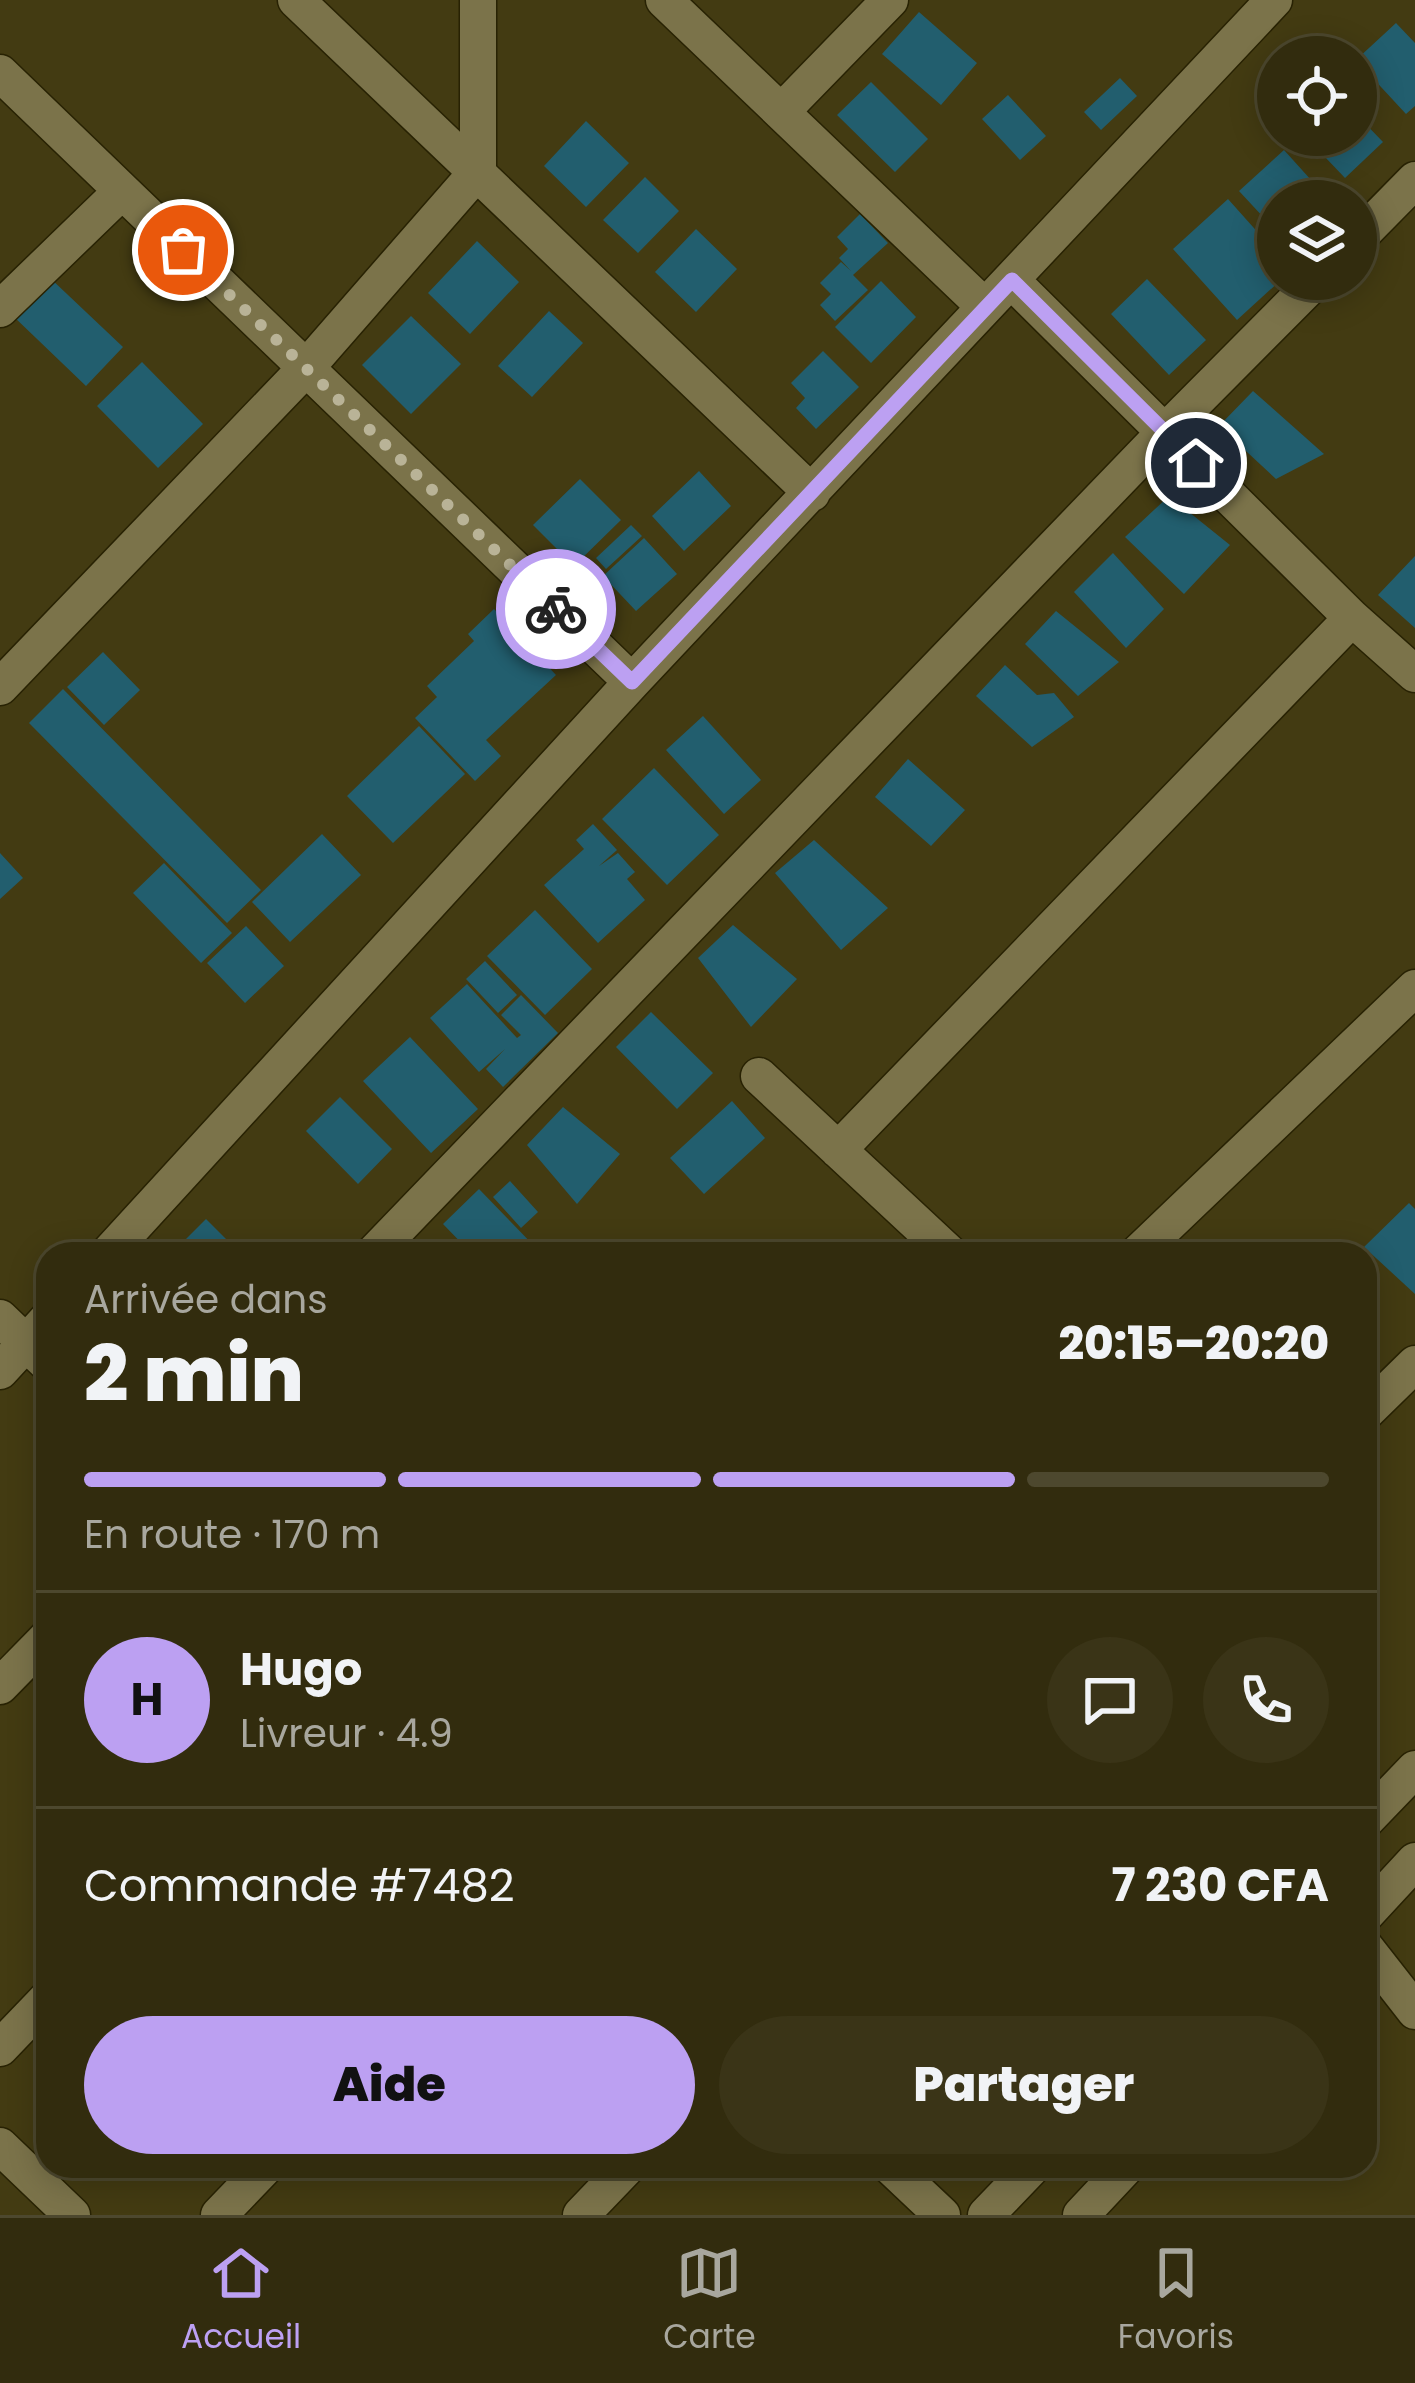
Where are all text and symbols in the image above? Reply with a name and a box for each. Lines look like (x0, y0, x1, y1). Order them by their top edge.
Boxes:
map controls (1257, 36, 1377, 300)
button: locate (1257, 36, 1377, 156)
button: layers (1257, 180, 1377, 300)
pin (132, 199, 234, 301)
icon: bag (150, 217, 216, 283)
pin (1145, 412, 1247, 514)
icon: home (1163, 430, 1229, 496)
courier (496, 549, 616, 669)
icon: bike (523, 576, 589, 642)
text: Arrivée dans (84, 1272, 328, 1327)
text: 20:15–20:20 (1058, 1312, 1329, 1375)
text: 2 min (84, 1319, 304, 1428)
text: En route · 170 m (84, 1507, 380, 1562)
button: chat (1047, 1637, 1173, 1763)
button: phone (1203, 1637, 1329, 1763)
text: Hugo (240, 1638, 362, 1701)
text: H (131, 1668, 163, 1731)
text: Livreur · 4.9 (240, 1706, 453, 1761)
text: Commande #7482 (84, 1854, 515, 1917)
text: 7 230 CFA (1112, 1854, 1329, 1917)
button: Aide (84, 2016, 695, 2154)
button: Partager (719, 2016, 1329, 2154)
tab: Accueil (181, 2240, 301, 2362)
tab: Carte (663, 2240, 756, 2362)
tab: Favoris (1118, 2240, 1234, 2362)

